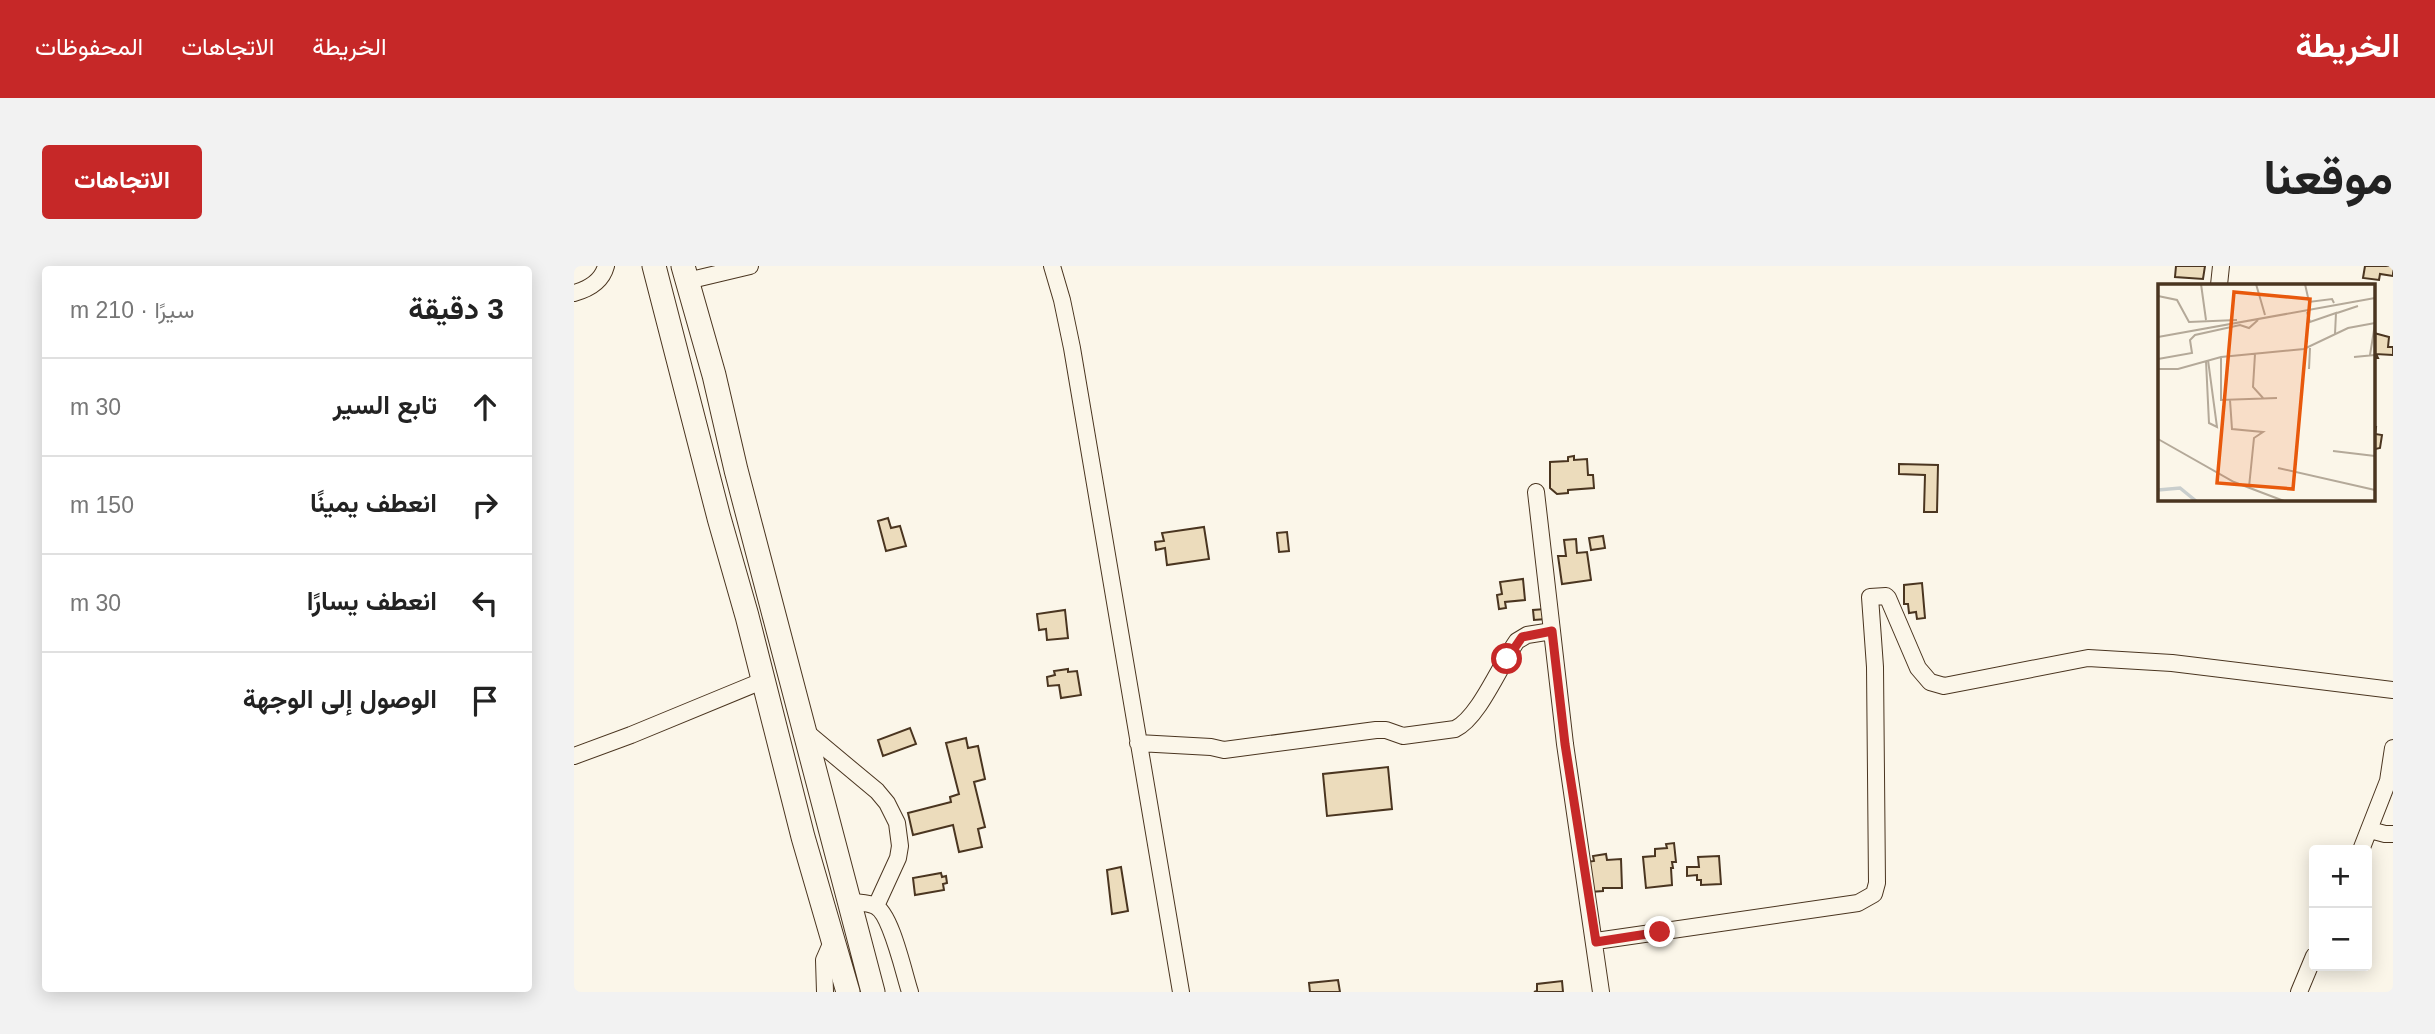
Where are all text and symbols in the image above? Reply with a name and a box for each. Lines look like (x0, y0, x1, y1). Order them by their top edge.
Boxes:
text: الخريطة (2296, 27, 2400, 64)
text: المحفوظات (35, 33, 143, 60)
text: الاتجاهات (181, 33, 274, 60)
text: الخريطة (312, 33, 387, 60)
button: الاتجاهات (42, 145, 202, 219)
text: موقعنا (2263, 150, 2393, 204)
inset map (2158, 284, 2375, 500)
text: 3 دقيقة (408, 292, 504, 325)
text: سيرًا · 210 m (70, 297, 194, 323)
icon: ahead (466, 388, 504, 426)
text: تابع السير (333, 390, 437, 420)
text: 30 m (70, 394, 121, 420)
icon: right (466, 486, 504, 524)
text: انعطف يمينًا (310, 488, 437, 518)
text: 150 m (70, 492, 134, 518)
icon: left (466, 584, 504, 622)
text: انعطف يسارًا (307, 586, 437, 616)
text: 30 m (70, 590, 121, 616)
route start (1491, 643, 1522, 674)
icon: arrive (466, 682, 504, 720)
text: الوصول إلى الوجهة (243, 684, 437, 714)
map controls (2309, 845, 2372, 971)
button: + (2309, 845, 2372, 908)
button: − (2309, 908, 2372, 971)
route end (1644, 916, 1675, 947)

